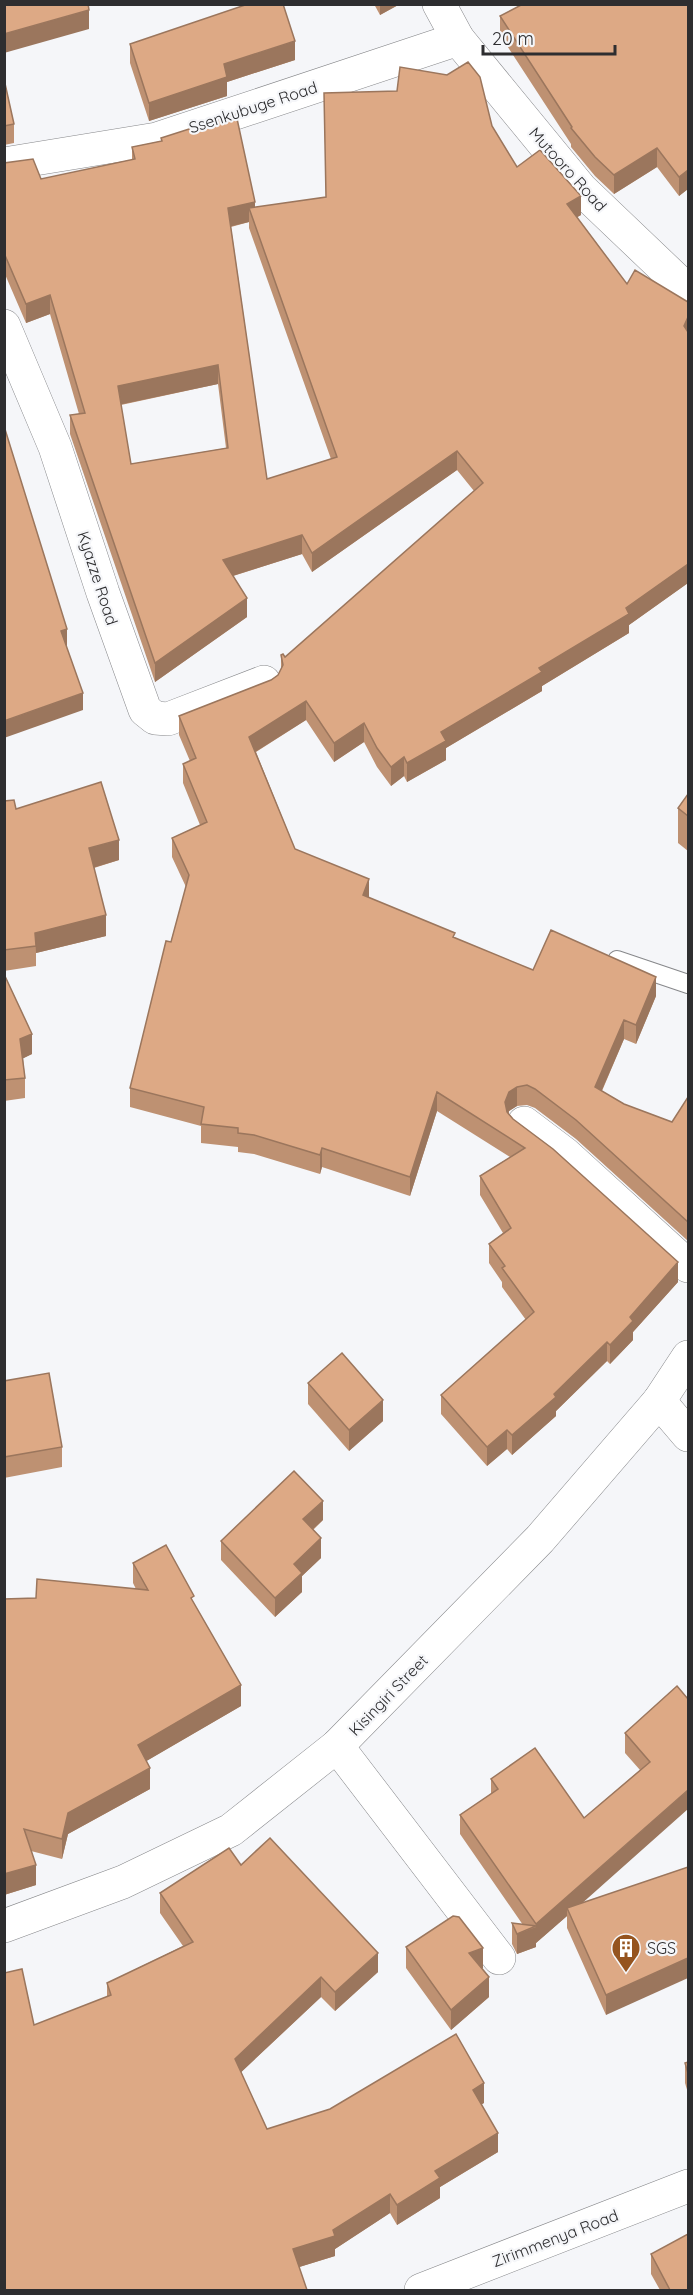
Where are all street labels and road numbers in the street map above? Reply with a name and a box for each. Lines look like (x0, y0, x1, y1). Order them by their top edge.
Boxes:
street label: Ssenkubuge Road (186, 77, 320, 137)
street label: Mutooro Road (525, 123, 611, 215)
street label: Kyazze Road (73, 529, 123, 627)
street label: Kisingiri Street (344, 1650, 432, 1740)
street label: Zirimmenya Road (489, 2205, 621, 2271)

